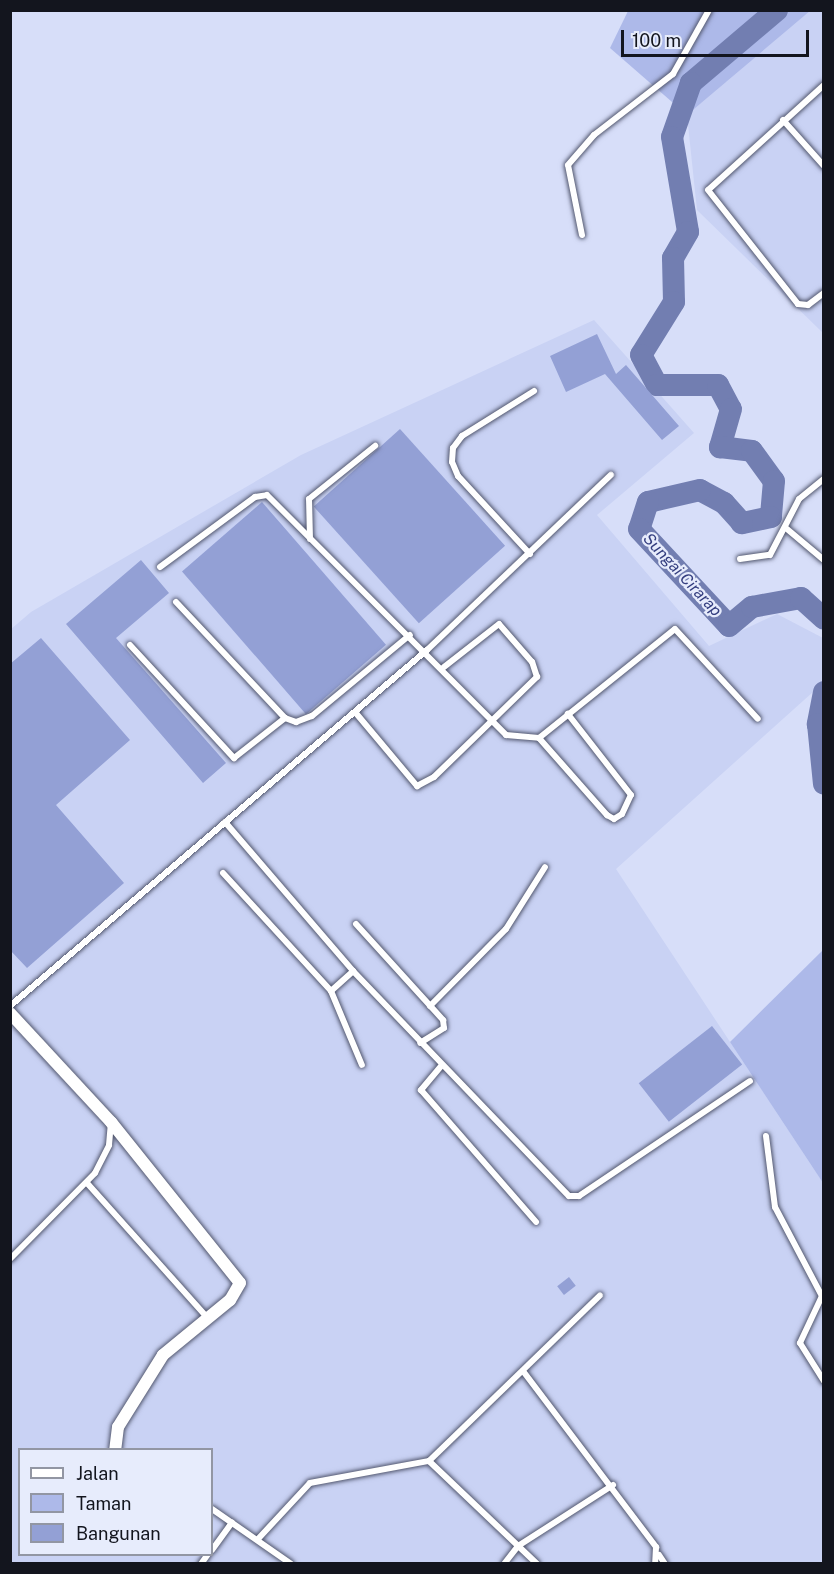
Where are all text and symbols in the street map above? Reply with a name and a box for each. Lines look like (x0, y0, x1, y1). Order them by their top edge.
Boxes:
scale bar (624, 18, 812, 56)
text: 100 m (632, 30, 681, 51)
water label: Sungai Cirarap (639, 529, 725, 621)
legend (18, 1448, 213, 1556)
text: Jalan (76, 1463, 119, 1484)
text: Taman (76, 1493, 131, 1514)
text: Bangunan (76, 1523, 161, 1544)

